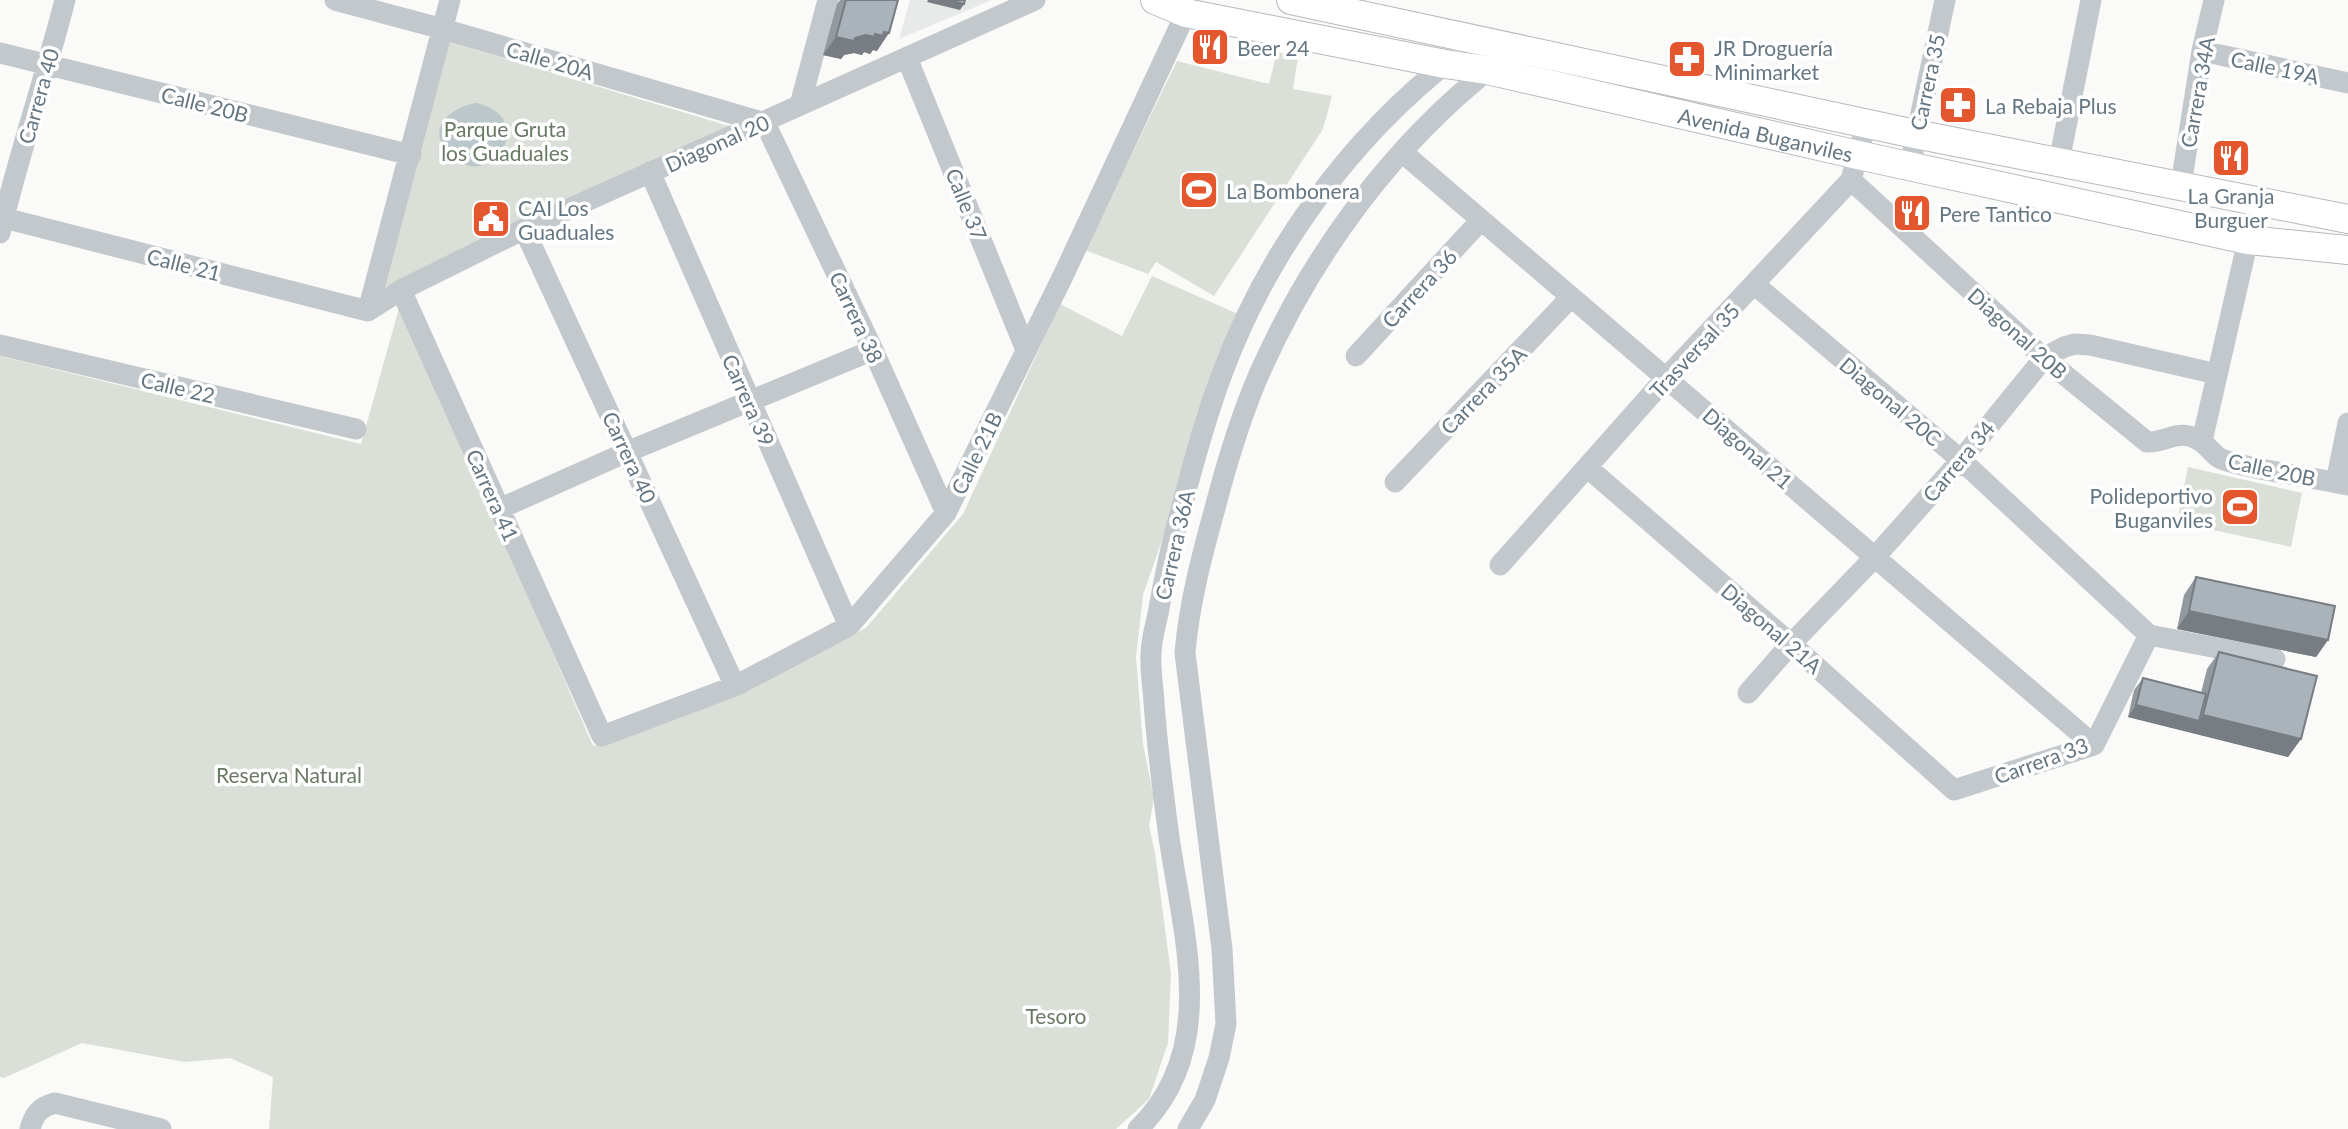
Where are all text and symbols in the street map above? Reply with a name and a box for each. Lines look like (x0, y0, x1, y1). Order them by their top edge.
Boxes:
restaurant icon: Beer 24 (1189, 26, 1231, 68)
street label: Carrera 35 (1905, 31, 1949, 133)
street label: Carrera 34A (2175, 34, 2219, 149)
place label: Beer 24 (1237, 35, 1310, 60)
place label: JR Droguería Minimarket (1714, 35, 1833, 84)
street label: Calle 20A (504, 36, 597, 85)
pharmacy icon: JR Droguería Minimarket (1666, 38, 1708, 80)
street label: Carrera 40 (12, 45, 64, 147)
street label: Calle 19A (2229, 45, 2322, 89)
street label: Calle 20B (159, 81, 251, 127)
pharmacy icon: La Rebaja Plus (1937, 84, 1979, 126)
place label: La Rebaja Plus (1985, 93, 2117, 118)
street label: Avenida Buganviles (1676, 102, 1855, 166)
street label: Diagonal 20 (661, 109, 773, 177)
park label: Parque Gruta los Guaduales (441, 116, 569, 165)
restaurant icon: La Granja Burguer (2210, 137, 2252, 179)
street label: Calle 37 (941, 164, 993, 244)
sports icon: La Bombonera (1178, 169, 1220, 211)
place label: La Bombonera (1226, 178, 1360, 203)
place label: La Granja Burguer (2188, 183, 2274, 232)
restaurant icon: Pere Tantico (1891, 192, 1933, 234)
place label: CAI Los Guaduales (518, 195, 614, 244)
public building icon: CAI Los Guaduales (470, 198, 512, 240)
place label: Pere Tantico (1939, 201, 2052, 226)
street label: Calle 21 (144, 243, 224, 285)
street label: Carrera 36 (1376, 244, 1462, 332)
street label: Carrera 38 (825, 267, 889, 367)
street label: Diagonal 20B (1963, 282, 2073, 384)
street label: Trasversal 35 (1644, 297, 1744, 403)
street label: Carrera 35A (1435, 340, 1532, 439)
street label: Carrera 39 (718, 350, 780, 450)
street label: Diagonal 20C (1835, 351, 1947, 451)
street label: Calle 22 (139, 366, 217, 408)
street label: Diagonal 21 (1698, 402, 1798, 494)
street label: Carrera 40 (598, 407, 662, 507)
street label: Calle 21B (945, 408, 1007, 498)
street label: Carrera 34 (1917, 415, 1999, 507)
street label: Carrera 41 (462, 445, 524, 545)
street label: Calle 20B (2226, 448, 2318, 490)
place label: Polideportivo Buganviles (2089, 483, 2213, 532)
sports icon: Polideportivo Buganviles (2219, 486, 2261, 528)
street label: Carrera 36A (1149, 487, 1199, 603)
street label: Diagonal 21A (1717, 578, 1828, 679)
street label: Carrera 33 (1991, 731, 2091, 789)
park label: Reserva Natural (216, 762, 362, 787)
park label: Tesoro (1025, 1003, 1087, 1028)

